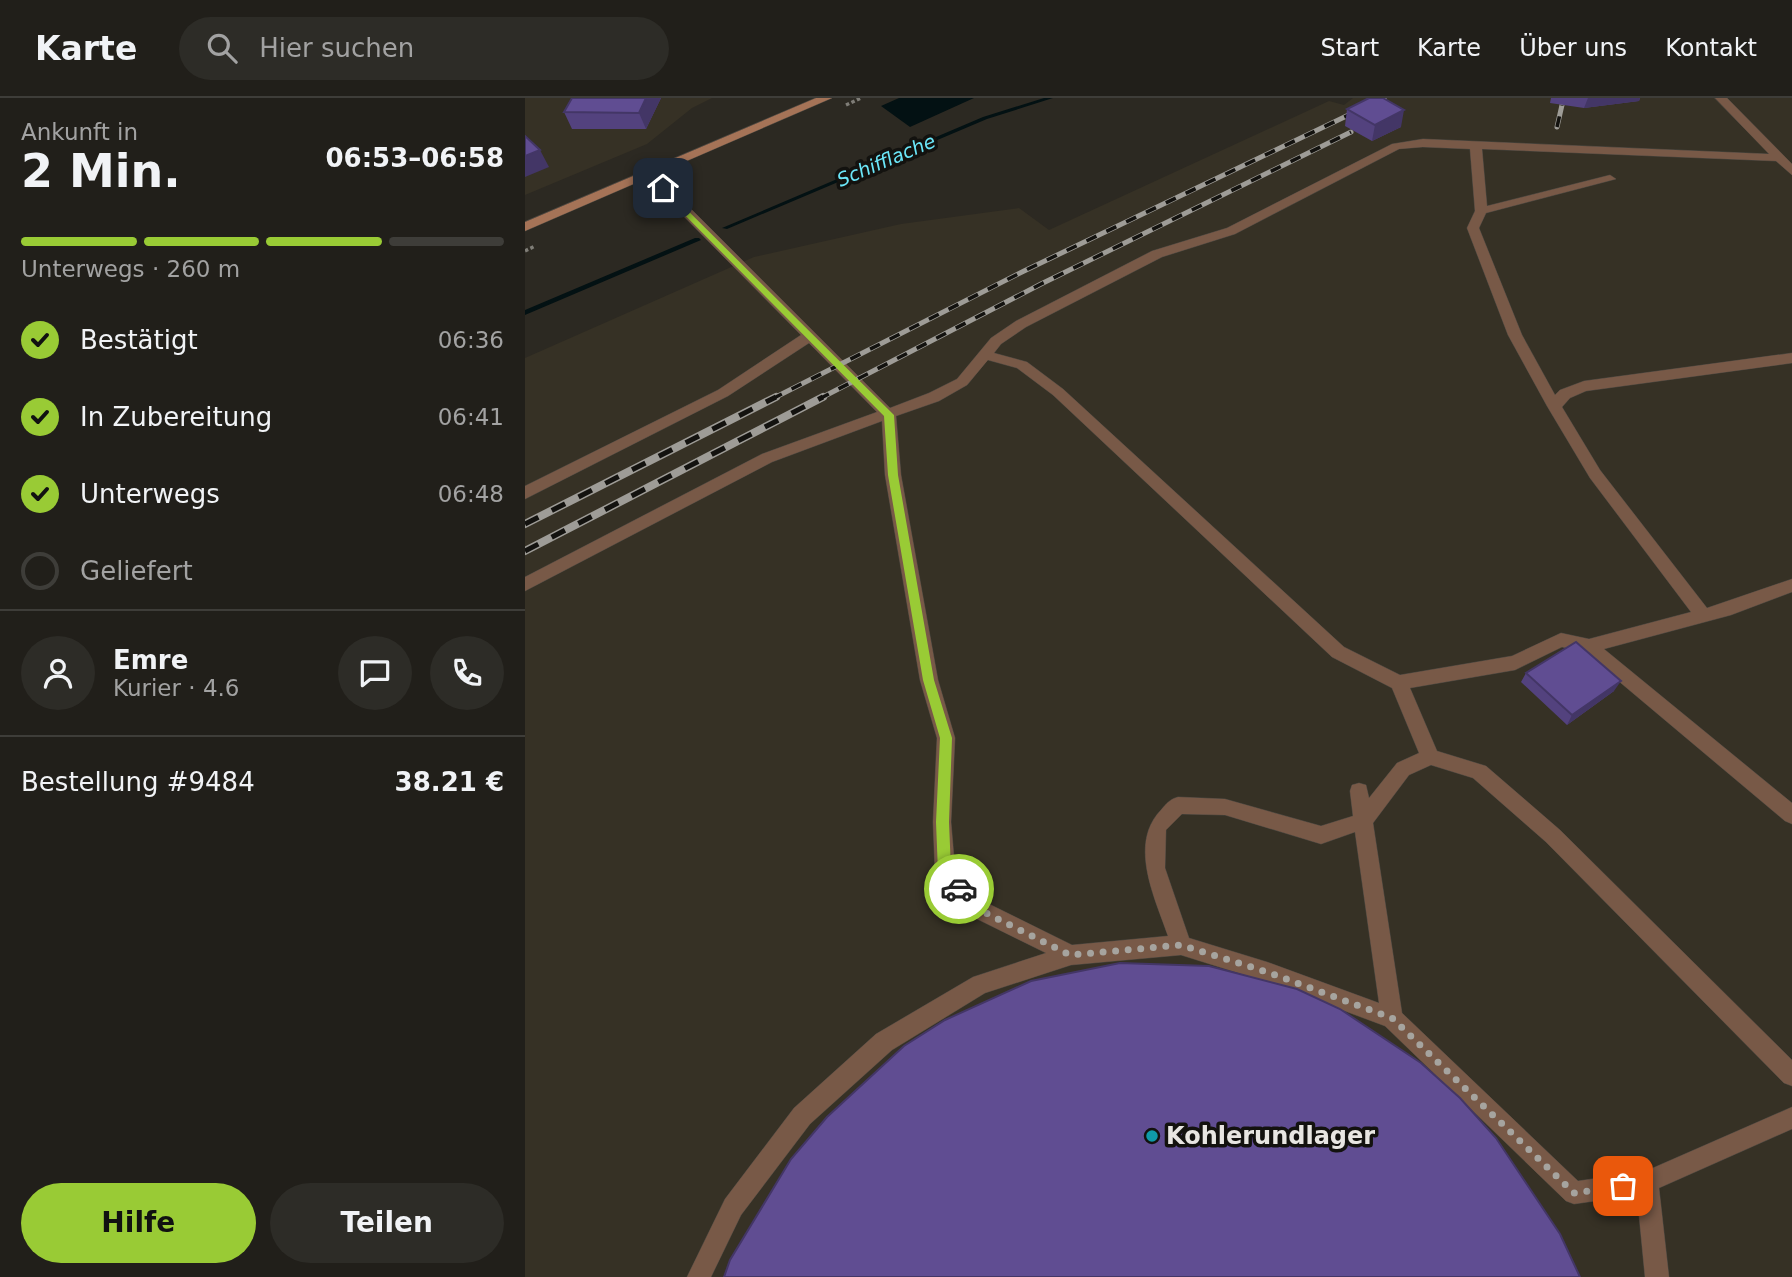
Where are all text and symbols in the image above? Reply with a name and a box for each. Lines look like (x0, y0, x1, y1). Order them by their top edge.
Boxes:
search box (179, 17, 669, 80)
text: Karte (35, 29, 137, 68)
icon: search (203, 29, 241, 67)
text: Hier suchen (259, 33, 414, 63)
text: Start (1320, 34, 1379, 62)
text: Karte (1417, 34, 1481, 62)
text: Über uns (1519, 34, 1627, 62)
text: Kontakt (1665, 34, 1757, 62)
text: Ankunft in (21, 119, 138, 145)
water label: Schifflache (834, 129, 938, 191)
text: 06:53–06:58 (325, 143, 504, 173)
text: 2 Min. (21, 144, 181, 198)
pin (633, 158, 693, 218)
icon: home (644, 169, 682, 207)
text: Unterwegs · 260 m (21, 256, 240, 282)
icon: check (21, 321, 59, 359)
text: Bestätigt (80, 325, 198, 355)
text: 06:36 (438, 327, 504, 353)
icon: check (21, 398, 59, 436)
text: In Zubereitung (80, 402, 272, 432)
text: 06:41 (438, 404, 504, 430)
icon: check (21, 475, 59, 513)
text: Unterwegs (80, 479, 220, 509)
text: 06:48 (438, 481, 504, 507)
text: Geliefert (80, 556, 193, 586)
button: person (21, 636, 95, 710)
button: chat (338, 636, 412, 710)
button: phone (430, 636, 504, 710)
text: Emre (113, 645, 188, 675)
text: Kurier · 4.6 (113, 675, 239, 701)
text: Bestellung #9484 (21, 767, 255, 797)
text: 38.21 € (395, 767, 504, 797)
courier (924, 854, 994, 924)
icon: car (940, 870, 978, 908)
place label: Kohlerundlager (1166, 1122, 1375, 1150)
marker: Kohlerundlager (1144, 1128, 1160, 1144)
pin (1593, 1156, 1653, 1216)
icon: bag (1604, 1167, 1642, 1205)
button: Hilfe (21, 1183, 256, 1263)
button: Teilen (270, 1183, 504, 1263)

